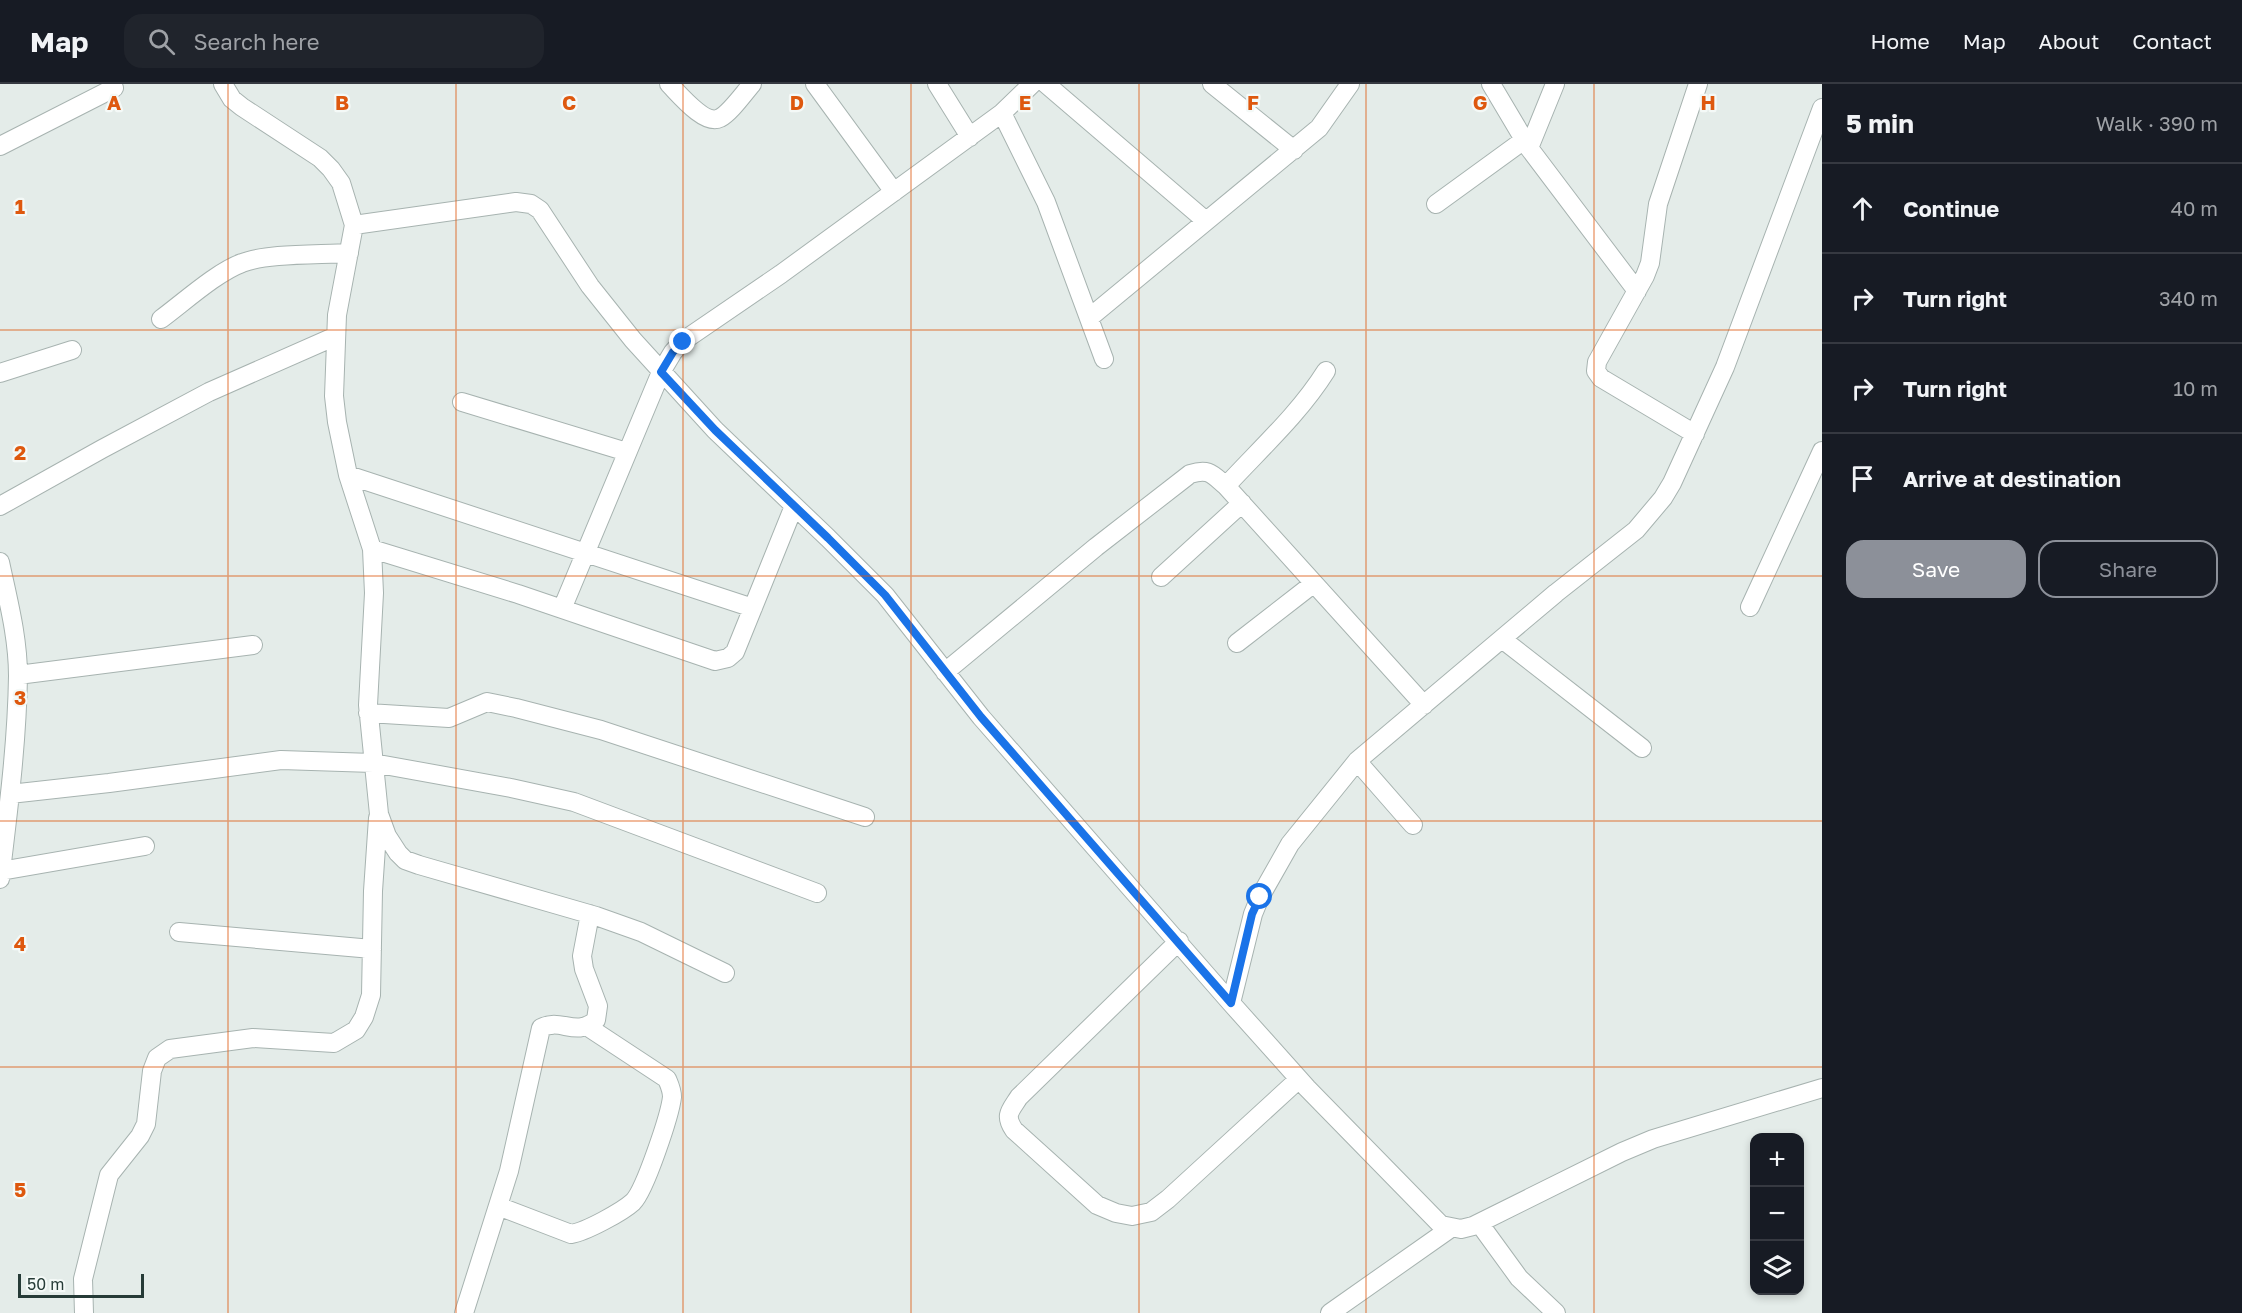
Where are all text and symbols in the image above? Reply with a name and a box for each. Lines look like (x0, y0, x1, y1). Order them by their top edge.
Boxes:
search box (124, 14, 544, 68)
text: Map (30, 25, 88, 58)
icon: search (145, 25, 178, 58)
text: Search here (193, 28, 319, 55)
text: Home (1870, 28, 1930, 54)
text: Map (1963, 28, 2006, 54)
text: About (2039, 28, 2099, 54)
text: Contact (2132, 28, 2212, 54)
text: A (107, 90, 121, 114)
text: B (335, 90, 349, 114)
text: C (562, 90, 576, 114)
text: D (790, 90, 804, 114)
text: E (1019, 90, 1031, 114)
text: F (1247, 90, 1259, 114)
text: G (1473, 90, 1487, 114)
text: H (1700, 90, 1716, 114)
text: 5 min (1846, 108, 1914, 139)
text: Walk · 390 m (2096, 111, 2218, 135)
icon: ahead (1846, 192, 1879, 225)
text: 1 (15, 194, 25, 218)
text: Continue (1903, 195, 1999, 222)
text: 40 m (2171, 196, 2218, 220)
icon: right (1846, 282, 1879, 315)
text: Turn right (1903, 285, 2007, 312)
text: 340 m (2159, 286, 2218, 310)
route end (669, 328, 695, 354)
icon: right (1846, 372, 1879, 405)
text: Turn right (1903, 375, 2007, 402)
text: 10 m (2173, 376, 2218, 400)
text: 2 (14, 440, 26, 464)
icon: arrive (1846, 462, 1879, 495)
text: Arrive at destination (1903, 465, 2121, 492)
button: Save (1846, 540, 2026, 598)
button: Share (2038, 540, 2218, 598)
text: 3 (14, 685, 26, 709)
route start (1246, 883, 1272, 909)
text: 4 (14, 931, 26, 955)
map controls (1750, 1133, 1804, 1295)
button: + (1750, 1133, 1804, 1187)
text: 5 (14, 1177, 26, 1201)
button: − (1750, 1187, 1804, 1241)
button: layers (1750, 1241, 1804, 1295)
scale bar (18, 1271, 144, 1298)
text: 50 m (27, 1274, 64, 1294)

